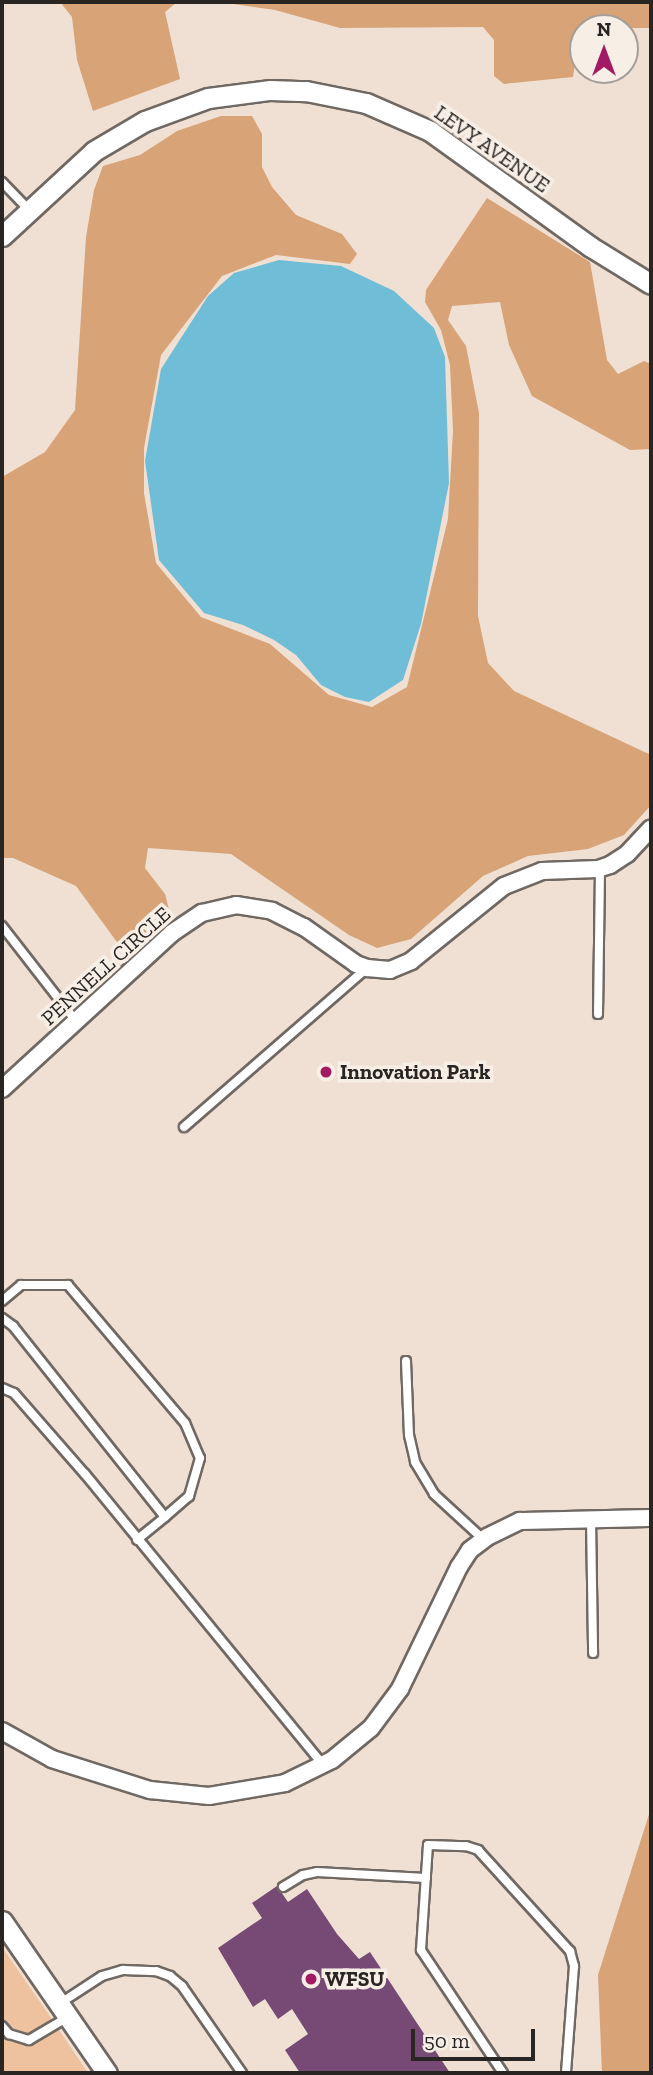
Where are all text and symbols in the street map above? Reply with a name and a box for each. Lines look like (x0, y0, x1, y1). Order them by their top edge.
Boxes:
north arrow (569, 14, 639, 84)
text: N (597, 18, 611, 41)
street label: LEVY AVENUE (429, 100, 555, 198)
street label: PENNELL CIRCLE (36, 901, 176, 1031)
place label: Innovation Park (340, 1059, 490, 1085)
marker: Innovation Park (318, 1064, 334, 1080)
place label: WFSU (325, 1966, 384, 1992)
marker: WFSU (303, 1971, 319, 1987)
scale bar (415, 2016, 539, 2060)
text: 50 m (424, 2028, 470, 2053)

